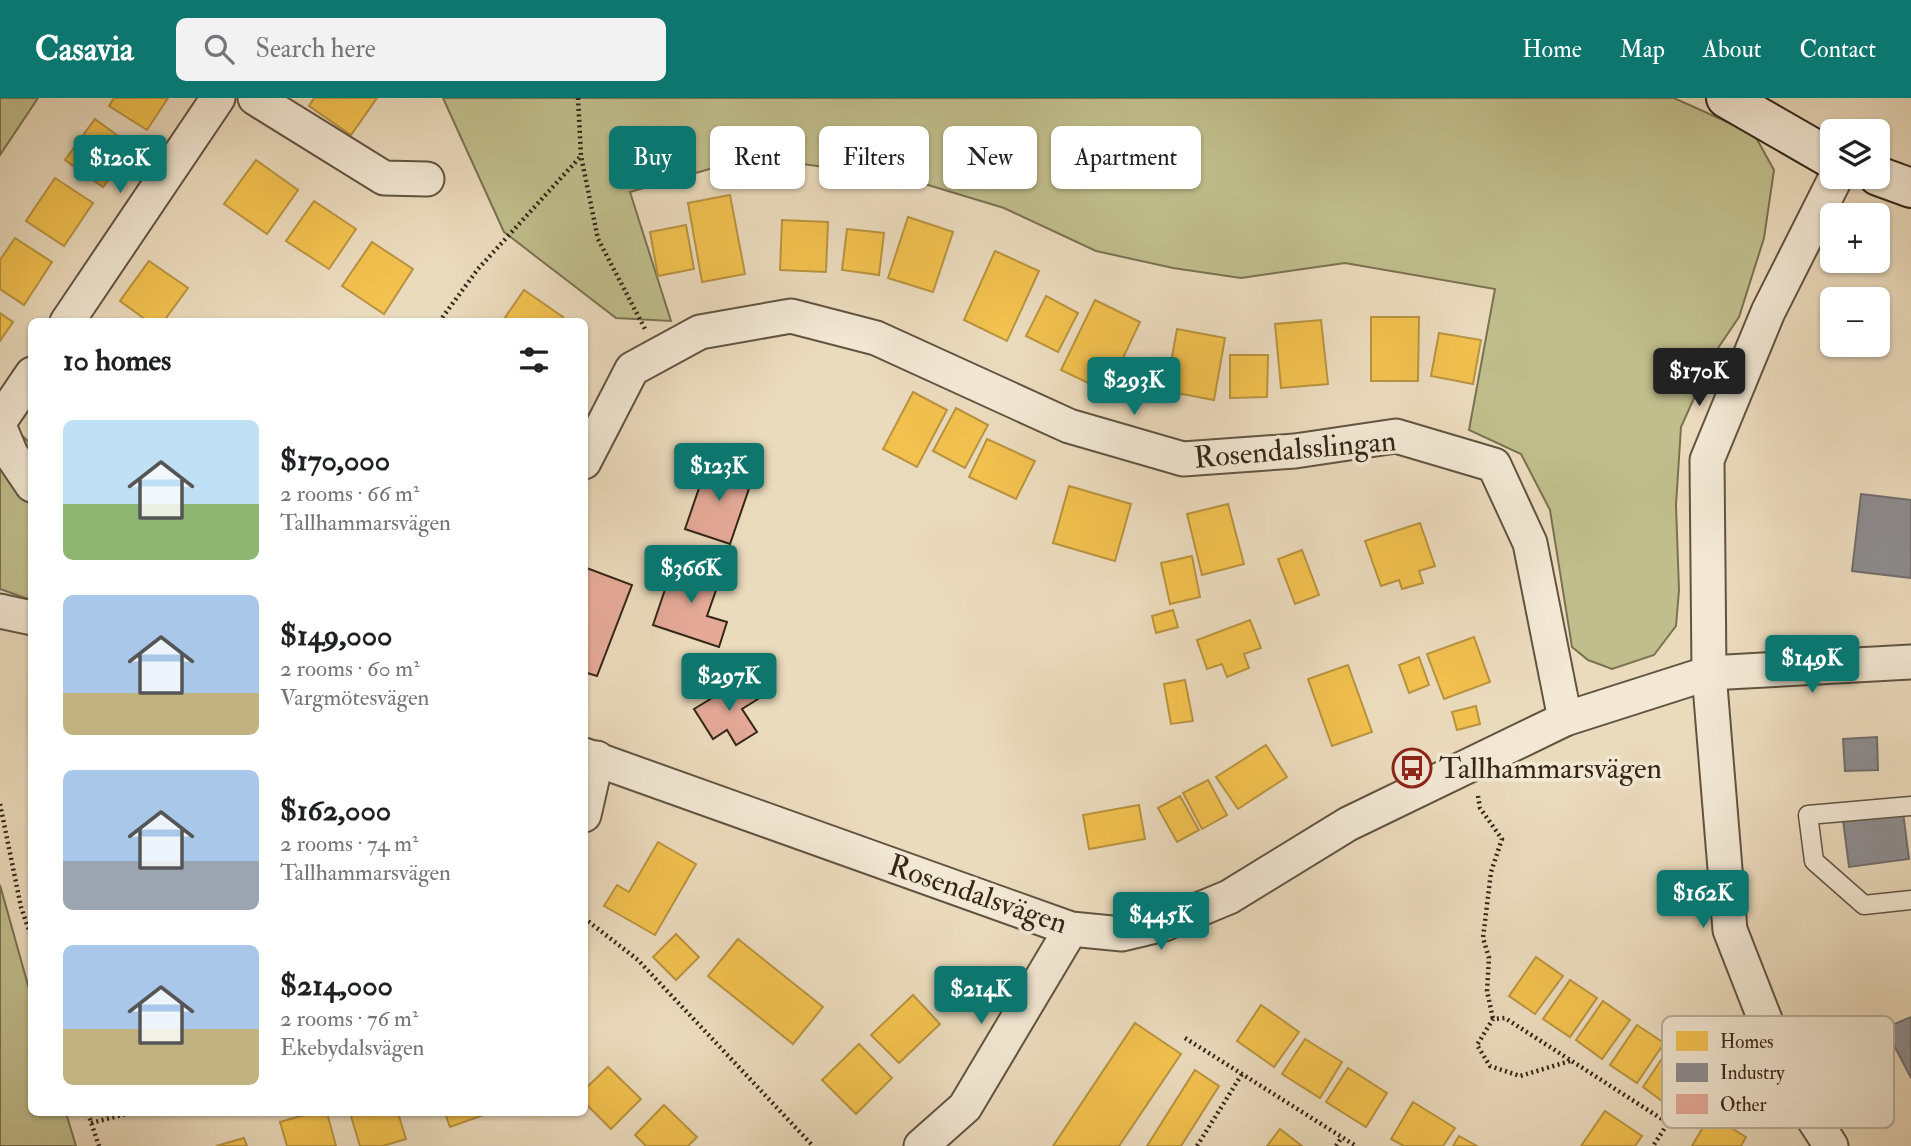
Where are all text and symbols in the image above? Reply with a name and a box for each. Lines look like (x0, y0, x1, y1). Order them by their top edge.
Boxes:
search box (176, 18, 666, 81)
text: Casavia (35, 29, 134, 70)
icon: search (200, 30, 238, 68)
text: Search here (256, 33, 376, 65)
text: Home (1522, 34, 1582, 65)
text: Map (1620, 34, 1665, 65)
text: About (1703, 34, 1762, 65)
text: Contact (1800, 34, 1876, 65)
map controls (1820, 119, 1890, 357)
button: layers (1820, 119, 1890, 189)
chip: Buy (609, 126, 696, 189)
chip: Rent (710, 126, 805, 189)
chip: Filters (819, 126, 929, 189)
chip: New (943, 126, 1037, 189)
chip: Apartment (1051, 126, 1201, 189)
pin: $120K (71, 136, 169, 195)
text: $120K (90, 143, 150, 172)
button: + (1820, 203, 1890, 273)
button: − (1820, 287, 1890, 357)
icon: filters (515, 341, 553, 379)
text: 10 homes (63, 342, 171, 379)
pin: $170K (1650, 348, 1748, 408)
text: $170K (1669, 356, 1729, 385)
pin: $293K (1085, 358, 1183, 417)
text: $293K (1103, 365, 1165, 394)
street label: Rosendalsslingan (1192, 422, 1398, 477)
text: $170,000 (280, 442, 390, 479)
pin: $123K (670, 444, 768, 503)
icon: home (119, 448, 203, 532)
text: $123K (690, 451, 748, 480)
text: 2 rooms · 66 m² (280, 479, 419, 508)
text: Tallhammarsvägen (280, 508, 451, 537)
pin: $366K (642, 546, 740, 605)
text: $366K (660, 553, 722, 582)
text: $149,000 (280, 617, 393, 654)
icon: home (119, 623, 203, 707)
pin: $149K (1763, 636, 1861, 695)
text: $149K (1781, 643, 1843, 672)
text: 2 rooms · 60 m² (280, 654, 420, 683)
pin: $297K (680, 654, 778, 713)
text: $297K (697, 661, 761, 690)
text: Vargmötesvägen (280, 683, 429, 712)
bus stop icon: Tallhammarsvägen (1391, 747, 1433, 789)
place label: Tallhammarsvägen (1439, 750, 1662, 787)
text: $162,000 (280, 792, 391, 829)
icon: home (119, 798, 203, 882)
text: 2 rooms · 74 m² (280, 829, 419, 858)
street label: Rosendalsvägen (884, 847, 1072, 942)
text: Tallhammarsvägen (280, 858, 451, 887)
pin: $162K (1654, 870, 1752, 930)
text: $162K (1673, 878, 1733, 907)
pin: $445K (1112, 892, 1210, 952)
text: $445K (1129, 900, 1193, 929)
text: $214,000 (280, 967, 393, 1004)
pin: $214K (932, 967, 1030, 1026)
icon: home (119, 973, 203, 1057)
text: $214K (950, 974, 1012, 1003)
text: 2 rooms · 76 m² (280, 1004, 418, 1033)
legend (1662, 1016, 1894, 1128)
text: Homes (1720, 1030, 1774, 1054)
text: Ekebydalsvägen (280, 1033, 424, 1062)
text: Industry (1720, 1061, 1785, 1085)
text: Other (1720, 1093, 1767, 1117)

